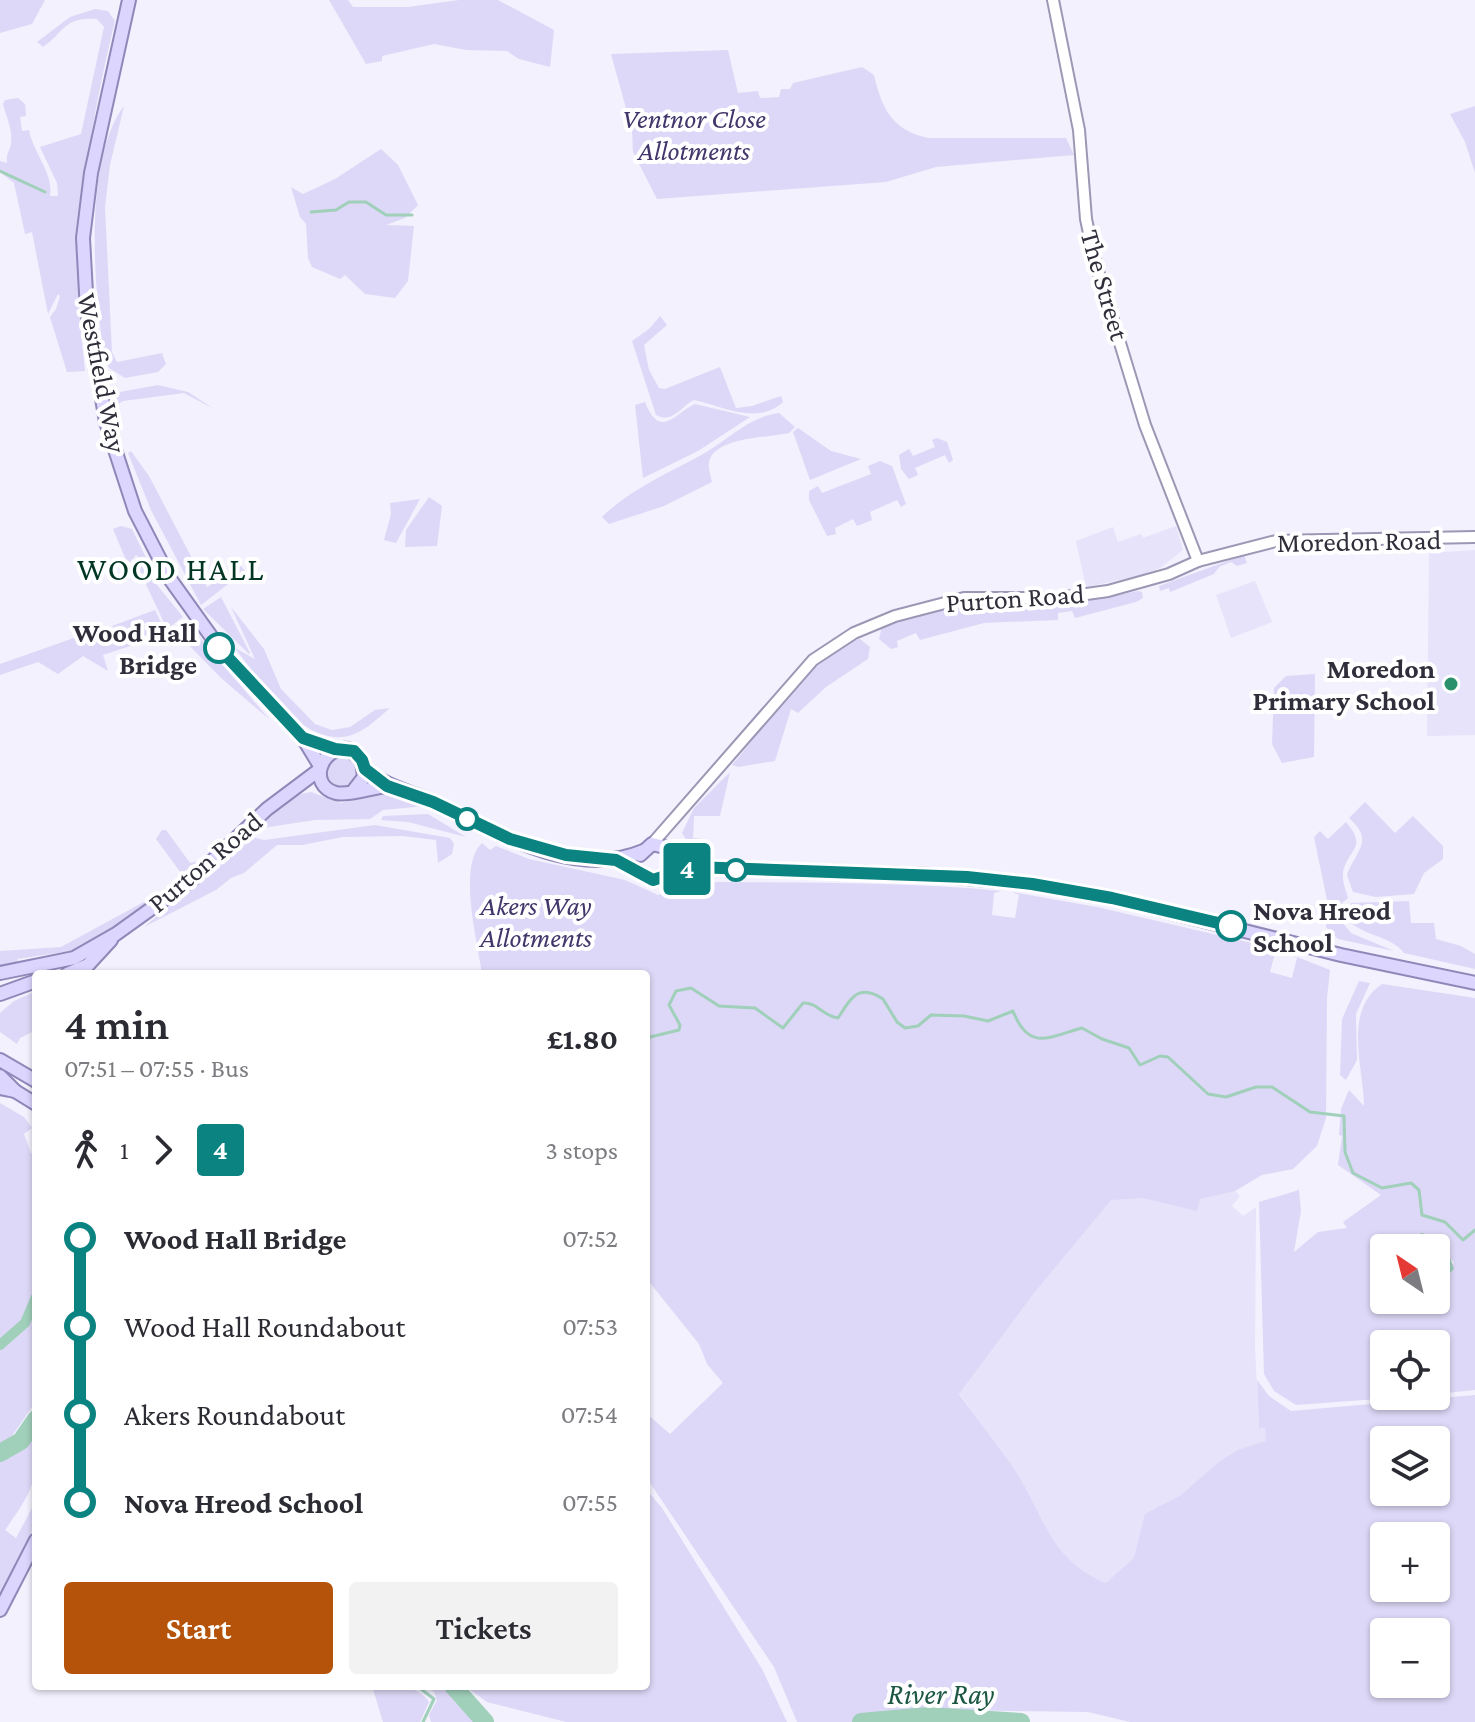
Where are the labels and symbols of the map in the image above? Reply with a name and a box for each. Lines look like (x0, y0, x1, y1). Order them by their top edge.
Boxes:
park label: Ventnor Close Allotments (622, 103, 766, 166)
street label: The Street (1074, 226, 1136, 344)
street label: Westfield Way (71, 291, 133, 456)
street label: Moredon Road (1276, 524, 1442, 558)
district label: WOOD HALL (77, 551, 265, 587)
street label: Purton Road (945, 578, 1086, 618)
place label: Wood Hall Bridge (72, 617, 197, 680)
marker: Wood Hall Bridge (204, 633, 234, 663)
place label: Moredon Primary School (1253, 653, 1435, 716)
marker: Moredon Primary School (1442, 675, 1460, 693)
street label: Purton Road (142, 805, 268, 919)
unlabelled marker (456, 808, 478, 830)
line badge: 4 (661, 843, 713, 895)
unlabelled marker (725, 859, 747, 881)
park label: Akers Way Allotments (478, 890, 592, 953)
place label: Nova Hreod School (1253, 895, 1392, 958)
marker: Nova Hreod School (1216, 911, 1246, 941)
north arrow (1370, 1234, 1450, 1314)
water label: River Ray (887, 1677, 995, 1711)

